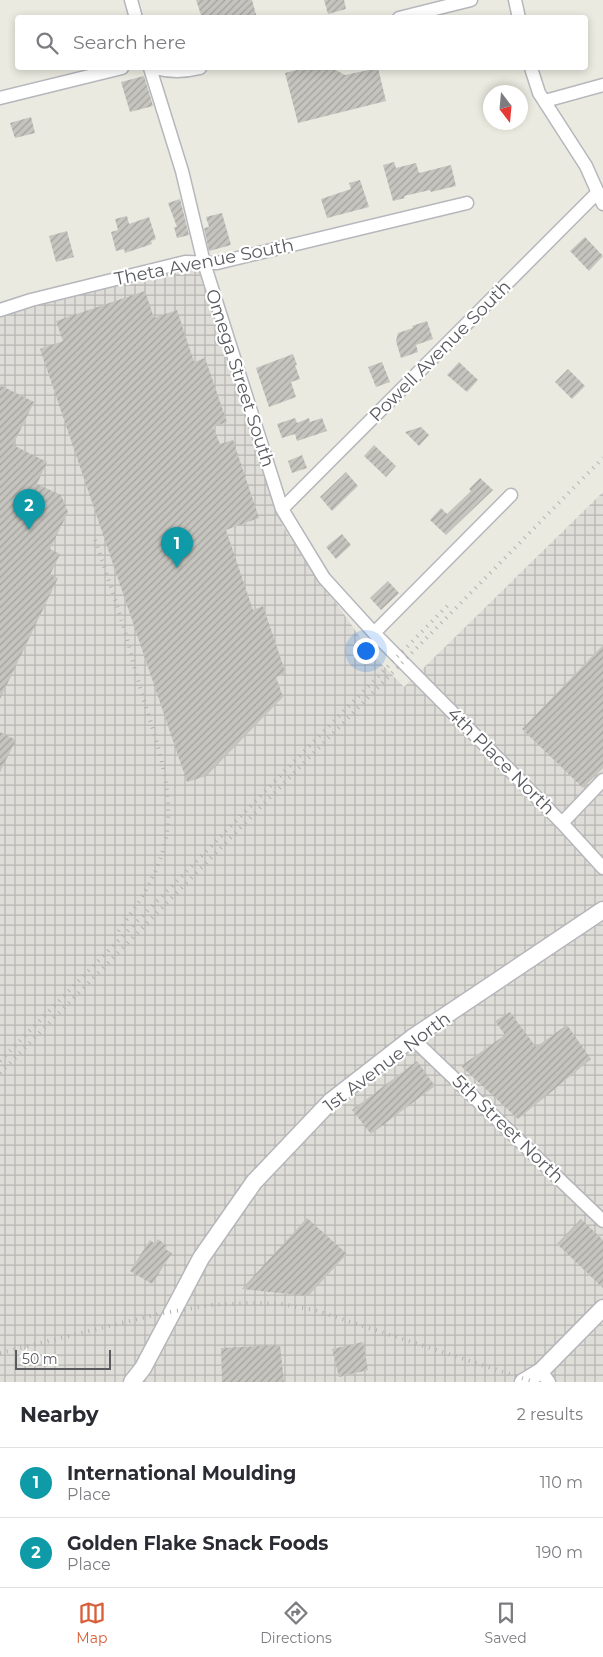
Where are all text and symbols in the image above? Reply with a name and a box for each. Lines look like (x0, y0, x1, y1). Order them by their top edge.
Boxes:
search box (15, 15, 588, 70)
icon: search (33, 29, 61, 57)
text: Search here (73, 31, 186, 54)
north arrow (483, 85, 528, 130)
street label: Theta Avenue South (112, 234, 296, 290)
street label: Powell Avenue South (365, 276, 515, 426)
street label: Omega Street South (201, 286, 279, 470)
pin: 2 (13, 489, 45, 530)
pin: 1 (161, 527, 193, 568)
your location (353, 638, 379, 664)
street label: 4th Place North (443, 703, 559, 819)
street label: 1st Avenue North (319, 1007, 455, 1117)
street label: 5th Street North (448, 1070, 568, 1188)
scale bar (15, 1347, 111, 1370)
text: 50 m (22, 1350, 58, 1368)
text: Nearby (20, 1402, 99, 1427)
text: 2 results (517, 1405, 583, 1424)
text: International Moulding (67, 1462, 296, 1485)
text: 1 (33, 1473, 39, 1492)
text: 110 m (540, 1473, 583, 1492)
text: Place (67, 1485, 111, 1504)
text: Golden Flake Snack Foods (67, 1532, 328, 1555)
text: 2 (31, 1543, 41, 1562)
text: 190 m (536, 1543, 583, 1562)
text: Place (67, 1555, 111, 1574)
tab: Map (76, 1599, 107, 1647)
tab: Directions (260, 1599, 332, 1647)
tab: Saved (485, 1599, 527, 1647)

